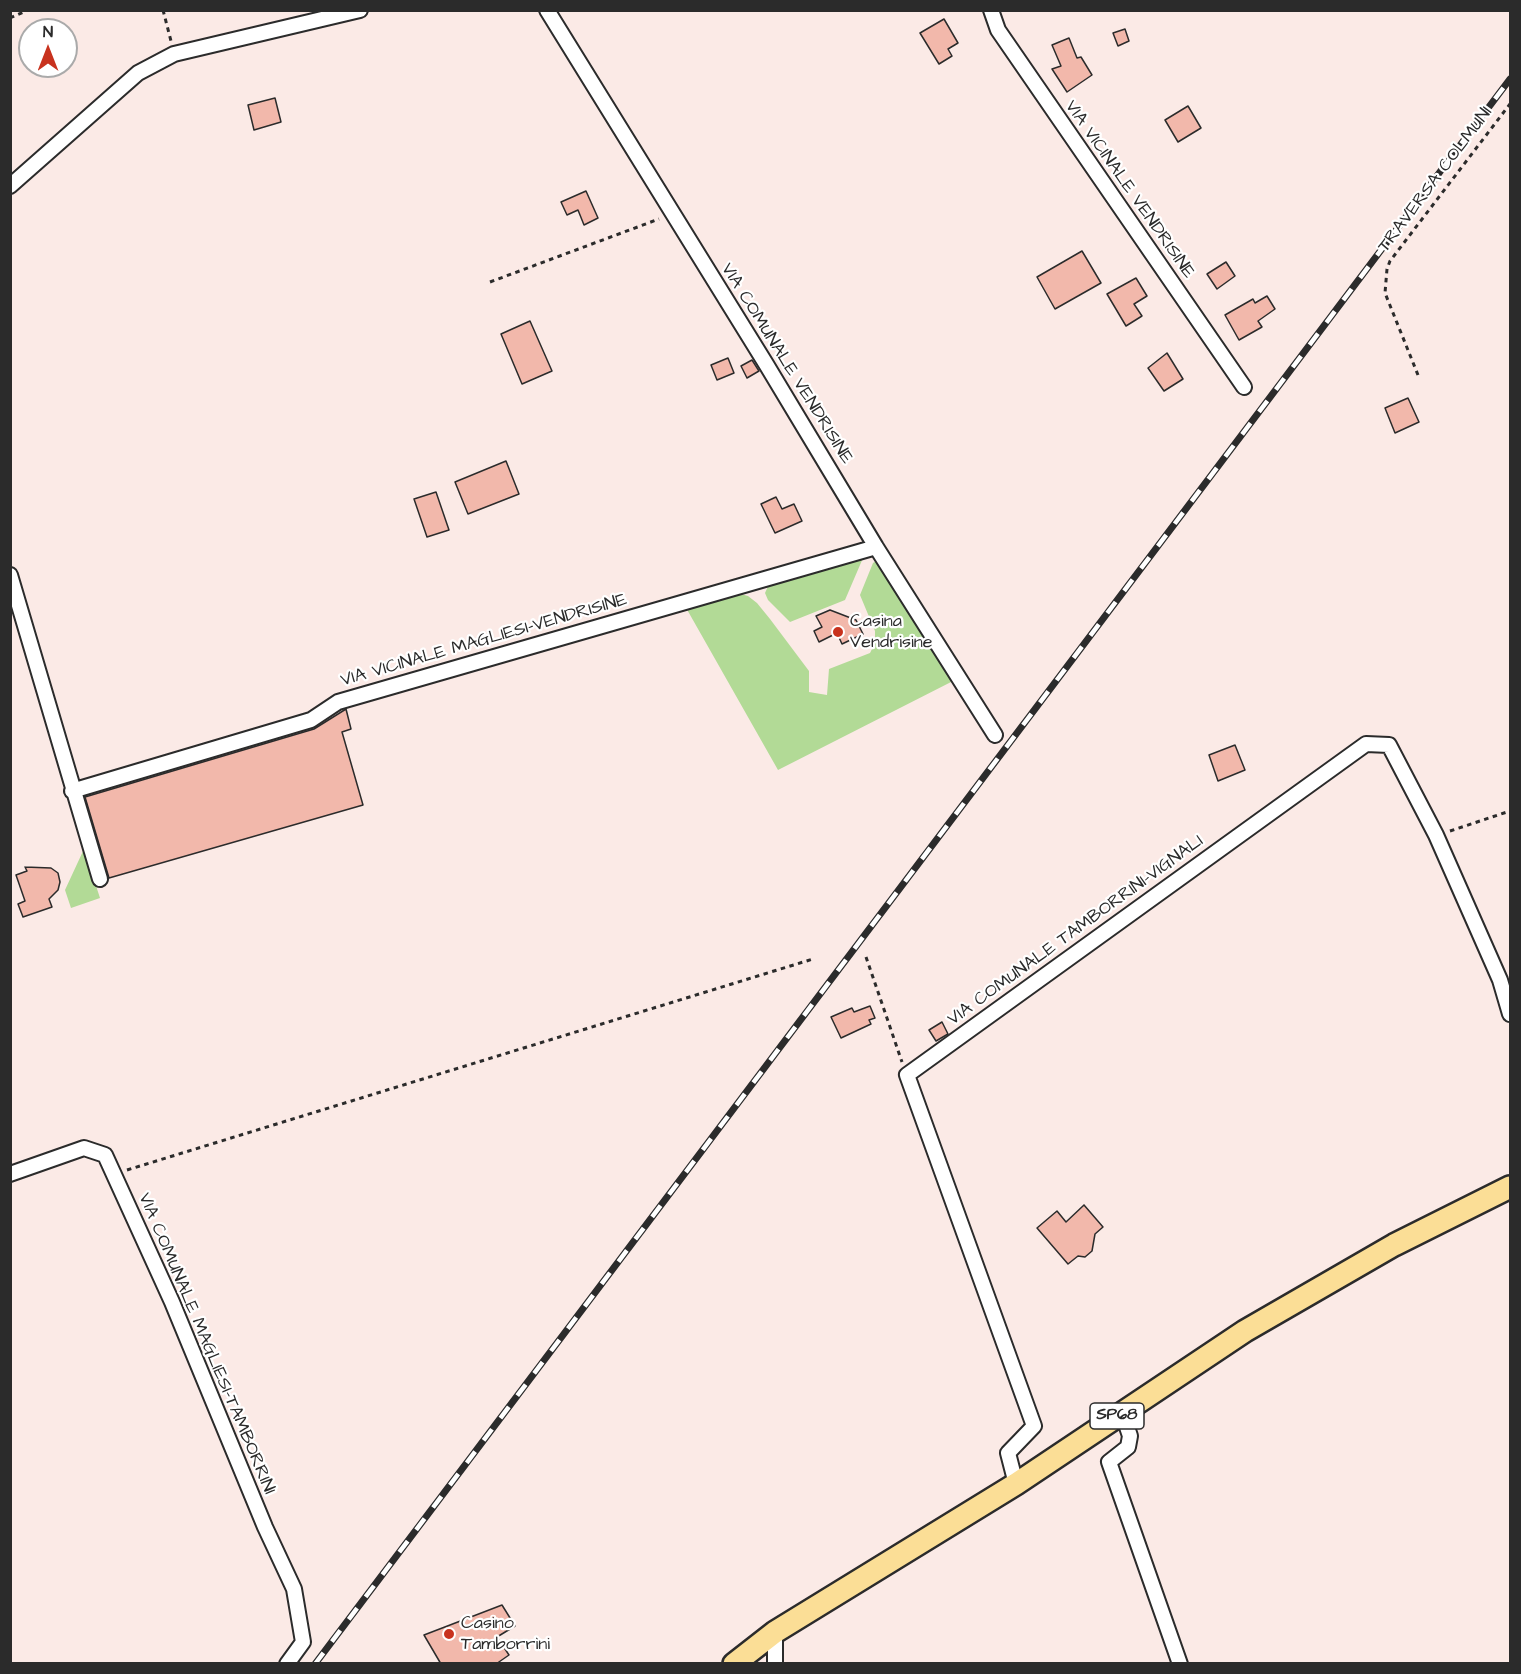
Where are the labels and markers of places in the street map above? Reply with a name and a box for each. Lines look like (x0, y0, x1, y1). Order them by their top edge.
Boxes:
place label: Casina Vendrisine (850, 611, 932, 654)
marker: Casina Vendrisine (831, 625, 845, 639)
place label: Casino Tamborrìni (461, 1613, 550, 1656)
marker: Casino Tamborrìni (442, 1627, 456, 1641)

